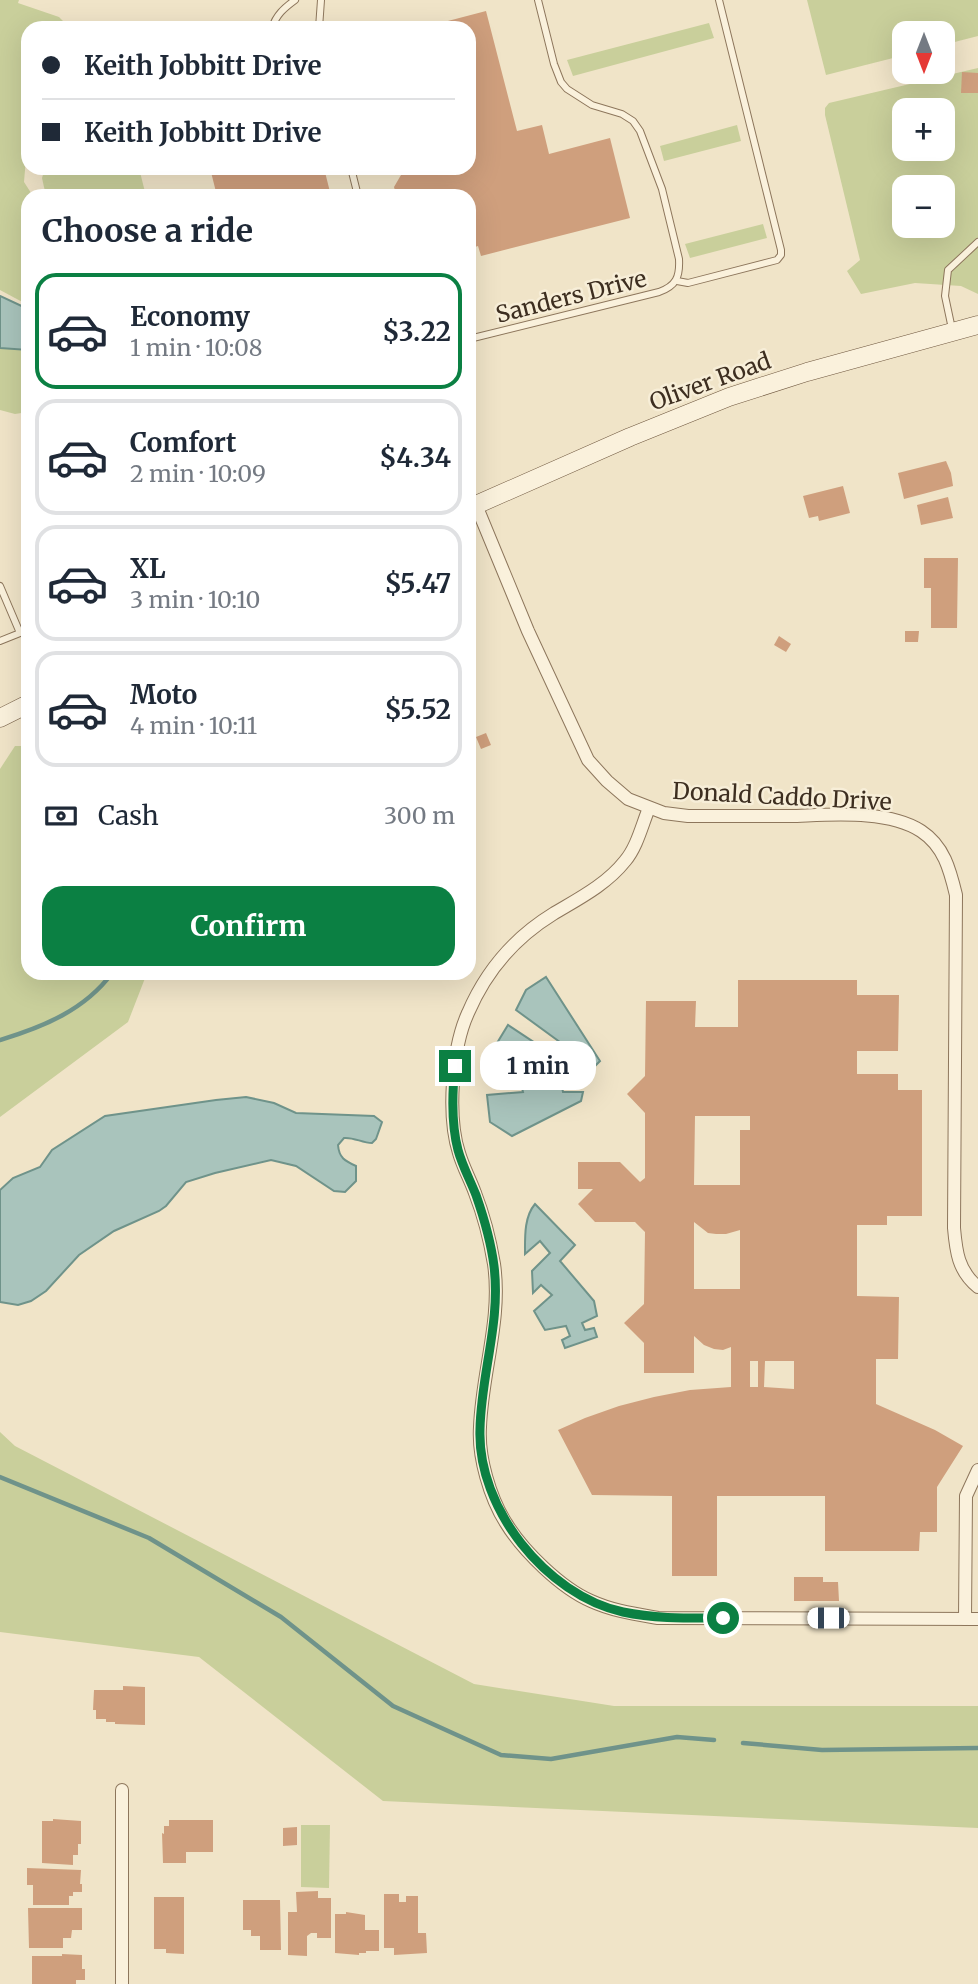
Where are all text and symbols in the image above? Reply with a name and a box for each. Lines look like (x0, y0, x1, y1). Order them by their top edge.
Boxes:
north arrow (892, 21, 956, 84)
map controls (892, 21, 955, 238)
text: Keith Jobbitt Drive (84, 49, 321, 82)
button: + (892, 98, 955, 161)
text: Keith Jobbitt Drive (84, 116, 321, 149)
button: − (892, 175, 955, 238)
text: Choose a ride (42, 211, 253, 251)
street label: Sanders Drive (493, 263, 649, 329)
icon: car (46, 300, 109, 363)
text: Economy (130, 300, 250, 333)
text: $3.22 (382, 315, 451, 348)
text: 1 min · 10:08 (130, 333, 262, 362)
street label: Oliver Road (645, 346, 775, 416)
icon: car (46, 426, 109, 489)
text: Comfort (130, 426, 236, 459)
text: $4.34 (379, 441, 451, 474)
text: 2 min · 10:09 (130, 459, 266, 488)
icon: car (46, 552, 109, 615)
text: XL (130, 552, 166, 585)
text: $5.47 (385, 567, 451, 600)
text: 3 min · 10:10 (130, 585, 260, 614)
icon: car (46, 678, 109, 741)
text: Moto (130, 678, 197, 711)
text: $5.52 (384, 693, 451, 726)
text: 4 min · 10:11 (130, 711, 257, 740)
street label: Donald Caddo Drive (672, 776, 892, 816)
icon: cash (42, 797, 80, 835)
text: Cash (98, 799, 159, 832)
text: 300 m (384, 801, 455, 830)
button: Confirm (42, 886, 455, 966)
callout: 1 min (480, 1042, 595, 1090)
route end (439, 1050, 471, 1082)
text: 1 min (507, 1051, 569, 1080)
route start (707, 1602, 739, 1634)
car (808, 1608, 850, 1629)

